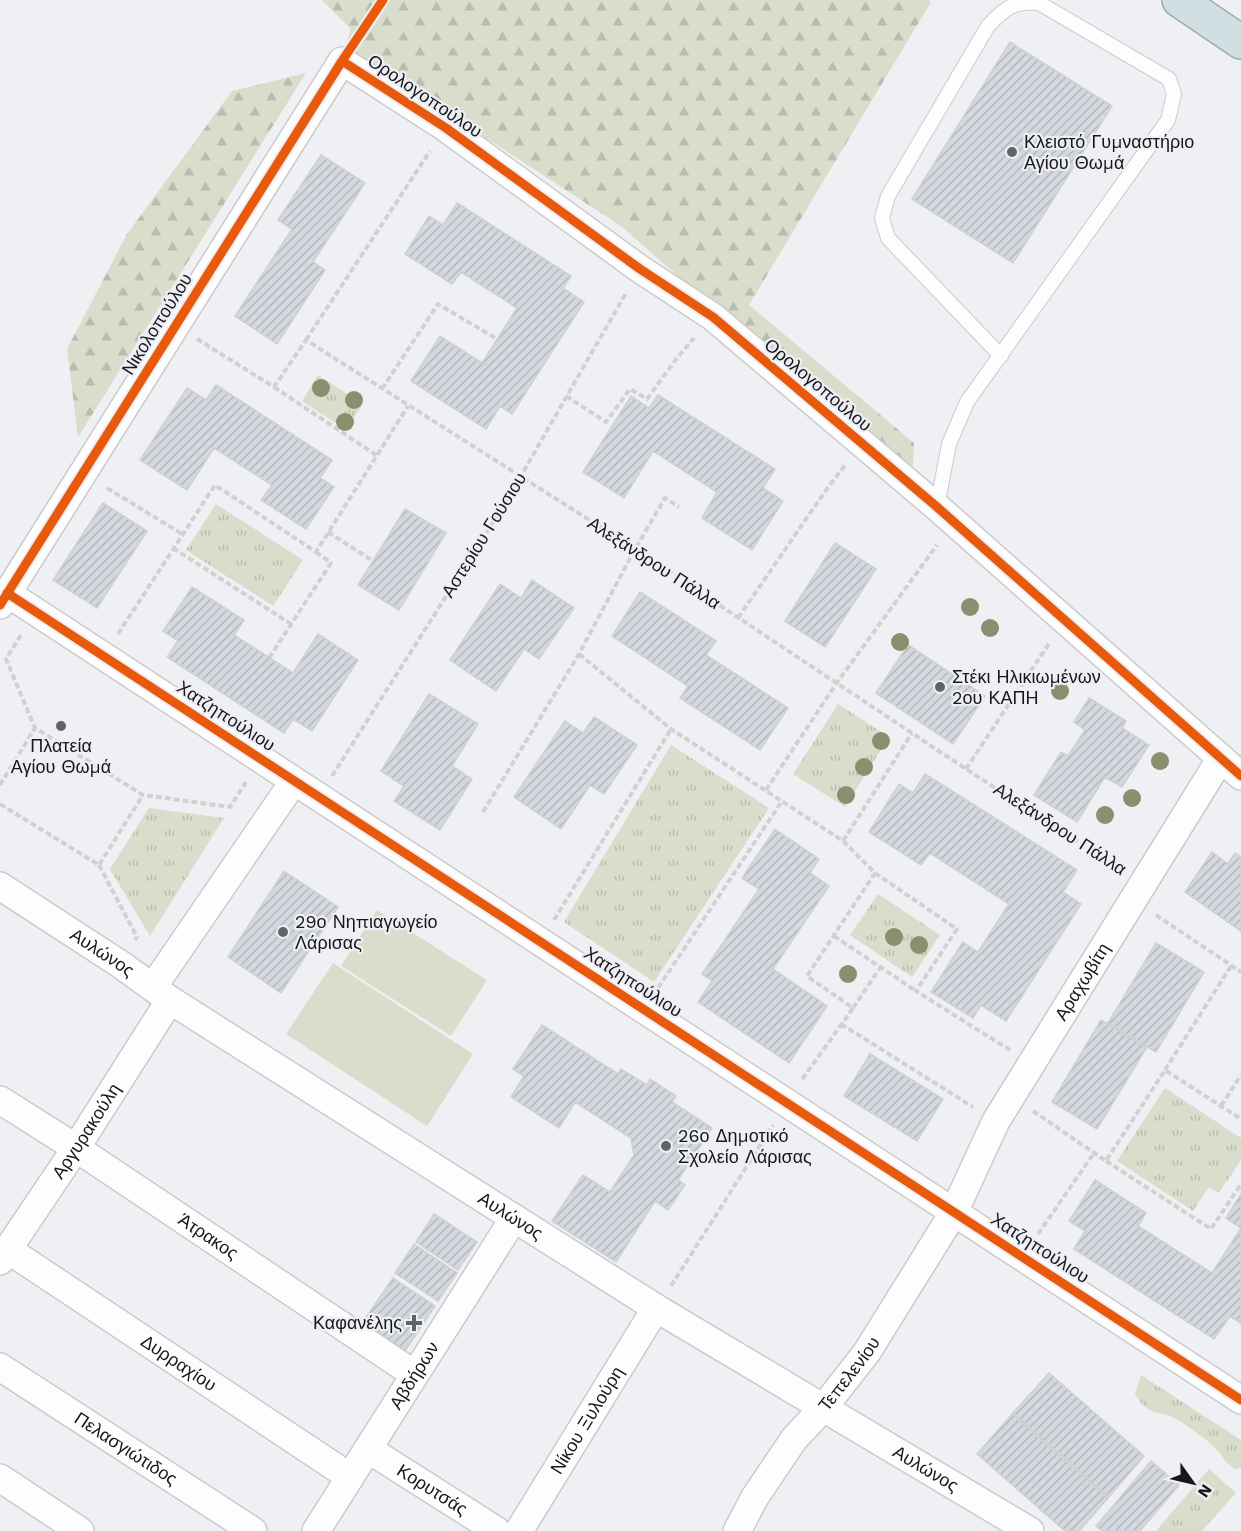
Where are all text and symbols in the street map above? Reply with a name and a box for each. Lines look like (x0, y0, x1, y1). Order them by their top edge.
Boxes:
street label: Ορολογοπούλου (364, 50, 486, 142)
place label: Κλειστό Γυμναστήριο Αγίου Θωμά (1024, 131, 1194, 173)
marker: Κλειστό Γυμναστήριο Αγίου Θωμά (1005, 145, 1019, 159)
street label: Νικολοπούλου (117, 269, 196, 378)
street label: Ορολογοπούλου (760, 334, 876, 436)
street label: Αστερίου Γούσιου (437, 468, 530, 601)
street label: Αλεξάνδρου Πάλλα (584, 512, 724, 613)
place label: Στέκι Ηλικιωμένων 2ου ΚΑΠΗ (952, 666, 1101, 708)
street label: Χατζηπούλιου (173, 676, 279, 755)
marker: Στέκι Ηλικιωμένων 2ου ΚΑΠΗ (933, 680, 947, 694)
marker: Πλατεία Αγίου Θωμά (54, 719, 68, 733)
place label: Πλατεία Αγίου Θωμά (11, 735, 111, 777)
street label: Αλεξάνδρου Πάλλα (990, 778, 1130, 879)
place label: 29ο Νηπιαγωγείο Λάρισας (295, 911, 438, 953)
street label: Αυλώνος (67, 924, 139, 981)
marker: 29ο Νηπιαγωγείο Λάρισας (276, 925, 290, 939)
street label: Αραχωβίτη (1050, 939, 1114, 1024)
street label: Χατζηπούλιου (580, 942, 686, 1021)
street label: Αργυρακούλη (47, 1079, 124, 1183)
place label: 26ο Δημοτικό Σχολείο Λάρισας (678, 1125, 812, 1167)
marker: 26ο Δημοτικό Σχολείο Λάρισας (659, 1139, 673, 1153)
street label: Αυλώνος (475, 1187, 547, 1244)
street label: Χατζηπούλιου (987, 1208, 1093, 1287)
street label: Άτρακος (175, 1209, 243, 1264)
place label: Καφανέλης (313, 1312, 402, 1333)
marker: Καφανέλης (407, 1316, 421, 1330)
street label: Δυρραχίου (137, 1330, 220, 1395)
street label: Τεπελενίου (814, 1333, 884, 1415)
street label: Αβδήρων (385, 1338, 443, 1413)
street label: Νίκου Ξυλούρη (546, 1362, 628, 1478)
street label: Πελασγιώτιδος (71, 1407, 182, 1489)
street label: Αυλώνος (889, 1441, 963, 1496)
north arrow (1163, 1453, 1223, 1513)
street label: Κορυτσάς (393, 1459, 472, 1520)
text: N (1194, 1481, 1216, 1501)

